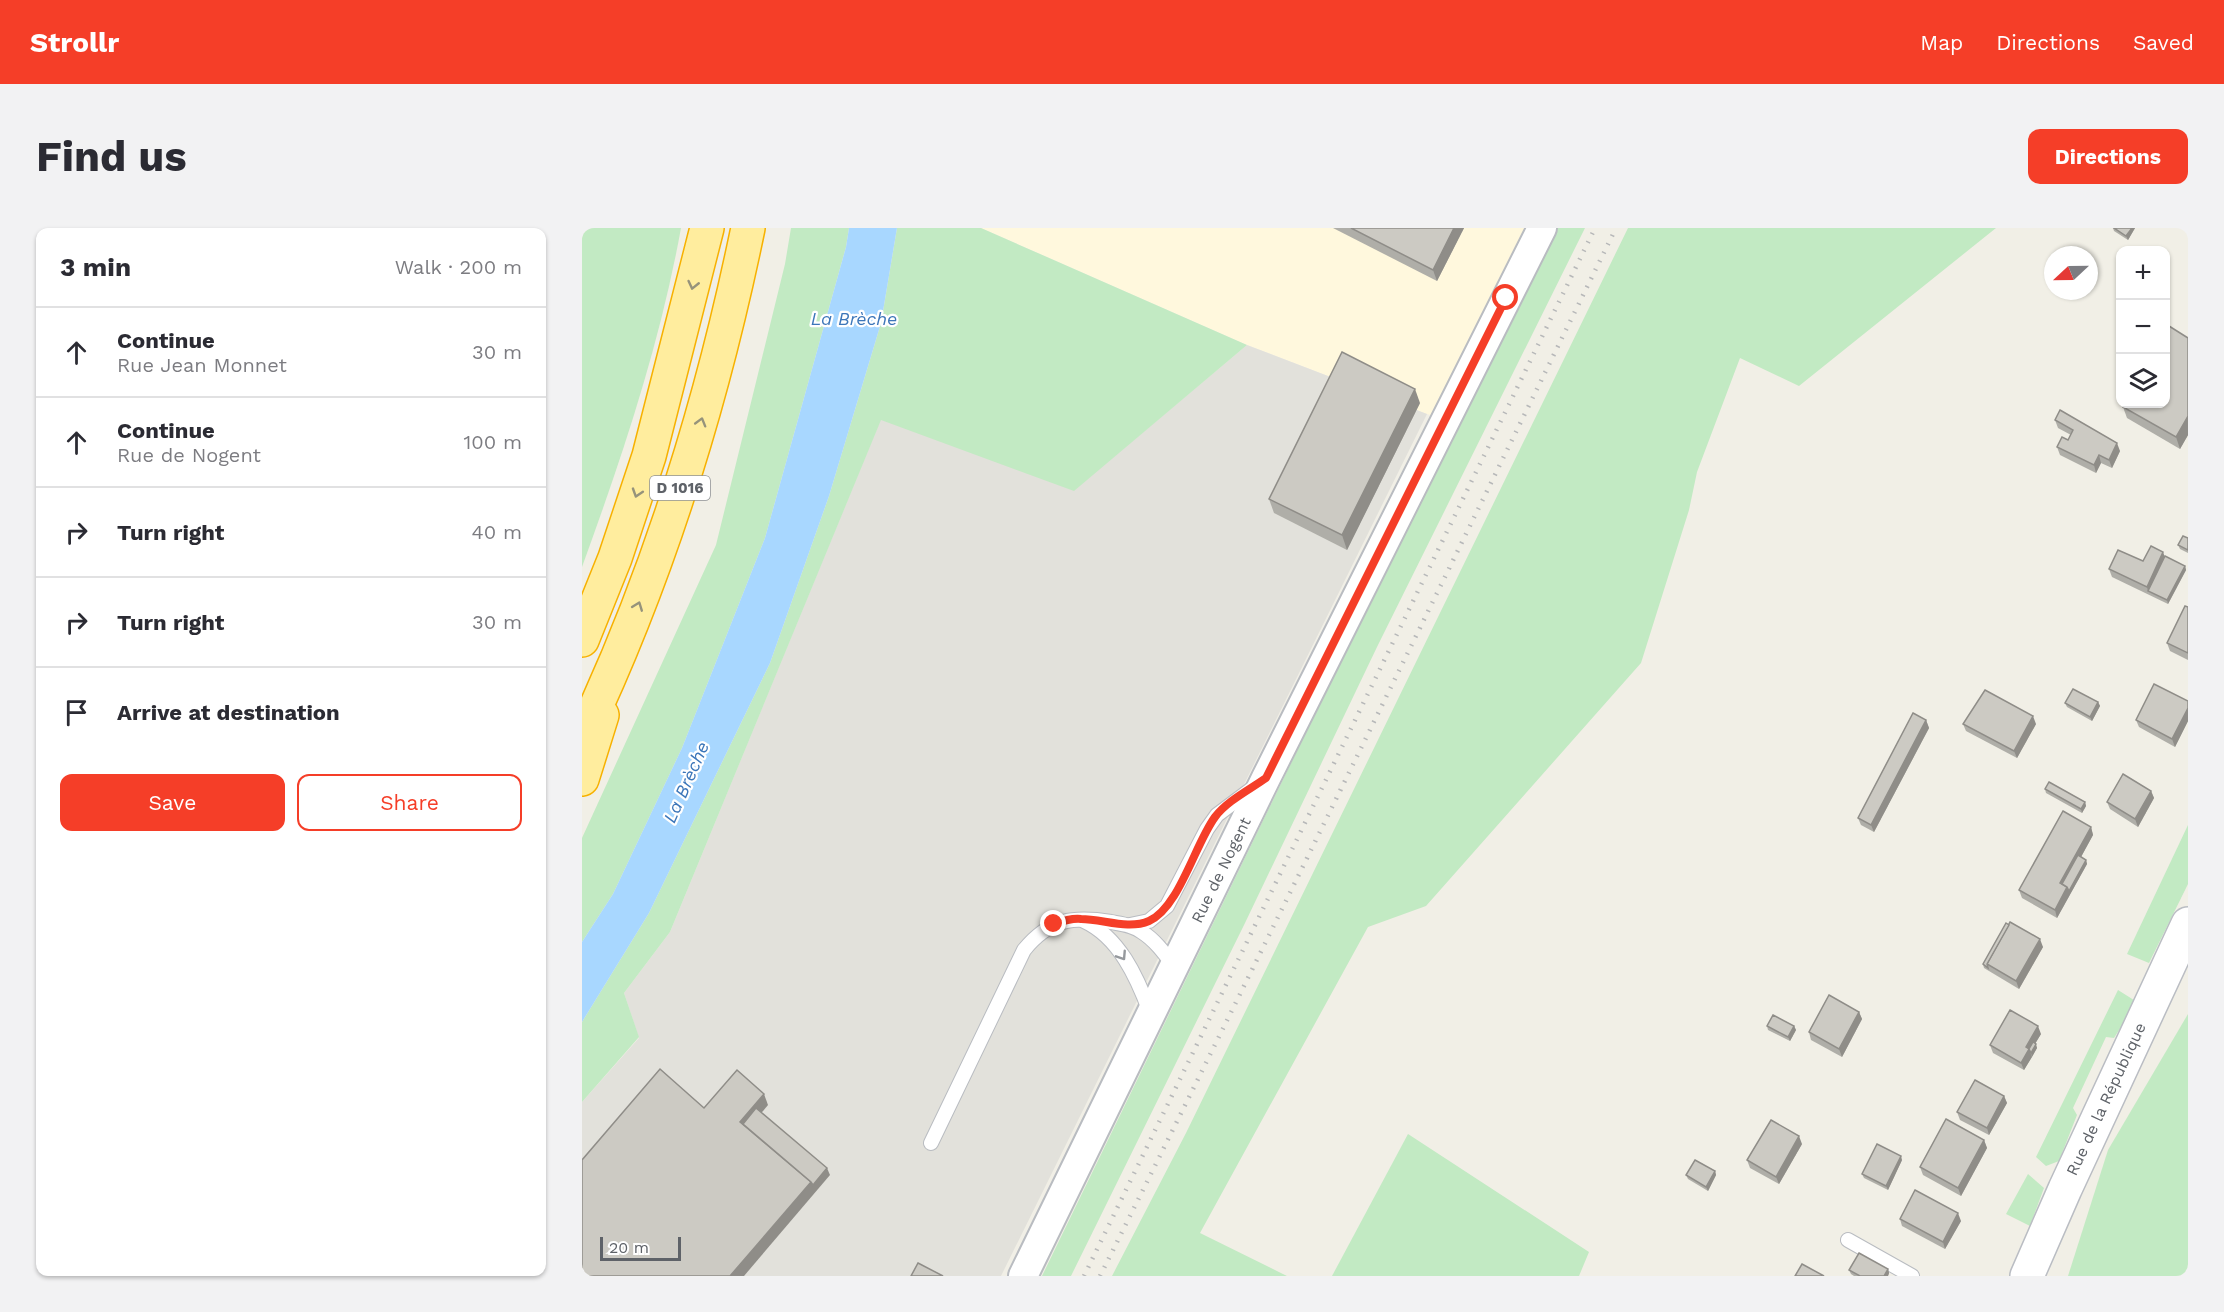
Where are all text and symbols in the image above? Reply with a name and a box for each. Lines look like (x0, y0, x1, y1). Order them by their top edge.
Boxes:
text: Strollr (30, 26, 119, 59)
text: Map (1920, 30, 1963, 55)
text: Directions (1996, 30, 2100, 55)
text: Saved (2133, 30, 2194, 55)
button: Directions (2028, 129, 2188, 184)
text: Find us (36, 132, 187, 181)
north arrow (2044, 246, 2098, 300)
map controls (2116, 246, 2170, 408)
button: + (2116, 246, 2170, 300)
text: 3 min (60, 252, 131, 282)
text: Walk · 200 m (395, 255, 522, 279)
one-way arrow (688, 280, 701, 290)
route start (1492, 284, 1518, 310)
button: − (2116, 300, 2170, 354)
water label: La Brèche (811, 308, 897, 329)
text: Continue (117, 328, 215, 353)
icon: ahead (60, 336, 93, 369)
text: 30 m (472, 340, 522, 364)
text: Rue Jean Monnet (117, 353, 287, 377)
button: layers (2116, 354, 2170, 408)
one-way arrow (693, 417, 706, 427)
text: Continue (117, 418, 215, 443)
icon: ahead (60, 426, 93, 459)
text: 100 m (463, 430, 522, 454)
text: Rue de Nogent (117, 443, 261, 467)
road number: D 1016 (650, 476, 710, 500)
one-way arrow (632, 487, 644, 498)
icon: right (60, 516, 93, 549)
text: Turn right (117, 520, 224, 545)
text: 40 m (471, 520, 522, 544)
one-way arrow (631, 601, 643, 612)
icon: right (60, 606, 93, 639)
text: Turn right (117, 610, 224, 635)
text: 30 m (472, 610, 522, 634)
icon: arrive (60, 696, 93, 729)
text: Arrive at destination (117, 700, 340, 725)
water label: La Brèche (659, 738, 713, 826)
button: Save (60, 774, 285, 831)
button: Share (297, 774, 522, 831)
street label: Rue de Nogent (1187, 814, 1255, 926)
route end (1040, 910, 1066, 936)
one-way arrow (1115, 950, 1126, 961)
street label: Rue de la République (2062, 1019, 2150, 1179)
scale bar (600, 1234, 681, 1262)
text: 20 m (609, 1238, 649, 1257)

